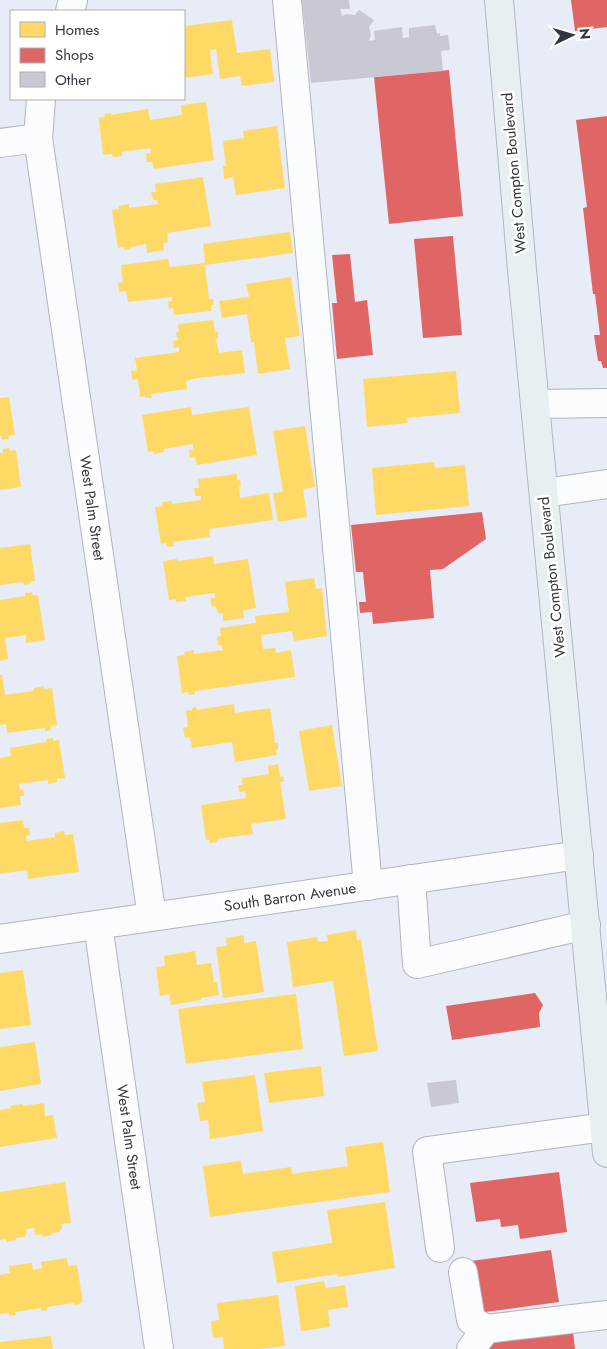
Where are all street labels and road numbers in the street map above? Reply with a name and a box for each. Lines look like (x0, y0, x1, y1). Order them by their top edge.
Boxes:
street label: West Compton Boulevard (496, 92, 532, 254)
street label: West Palm Street (74, 454, 110, 562)
street label: West Compton Boulevard (533, 496, 571, 658)
street label: South Barron Avenue (223, 877, 358, 917)
street label: West Palm Street (111, 1083, 147, 1191)

